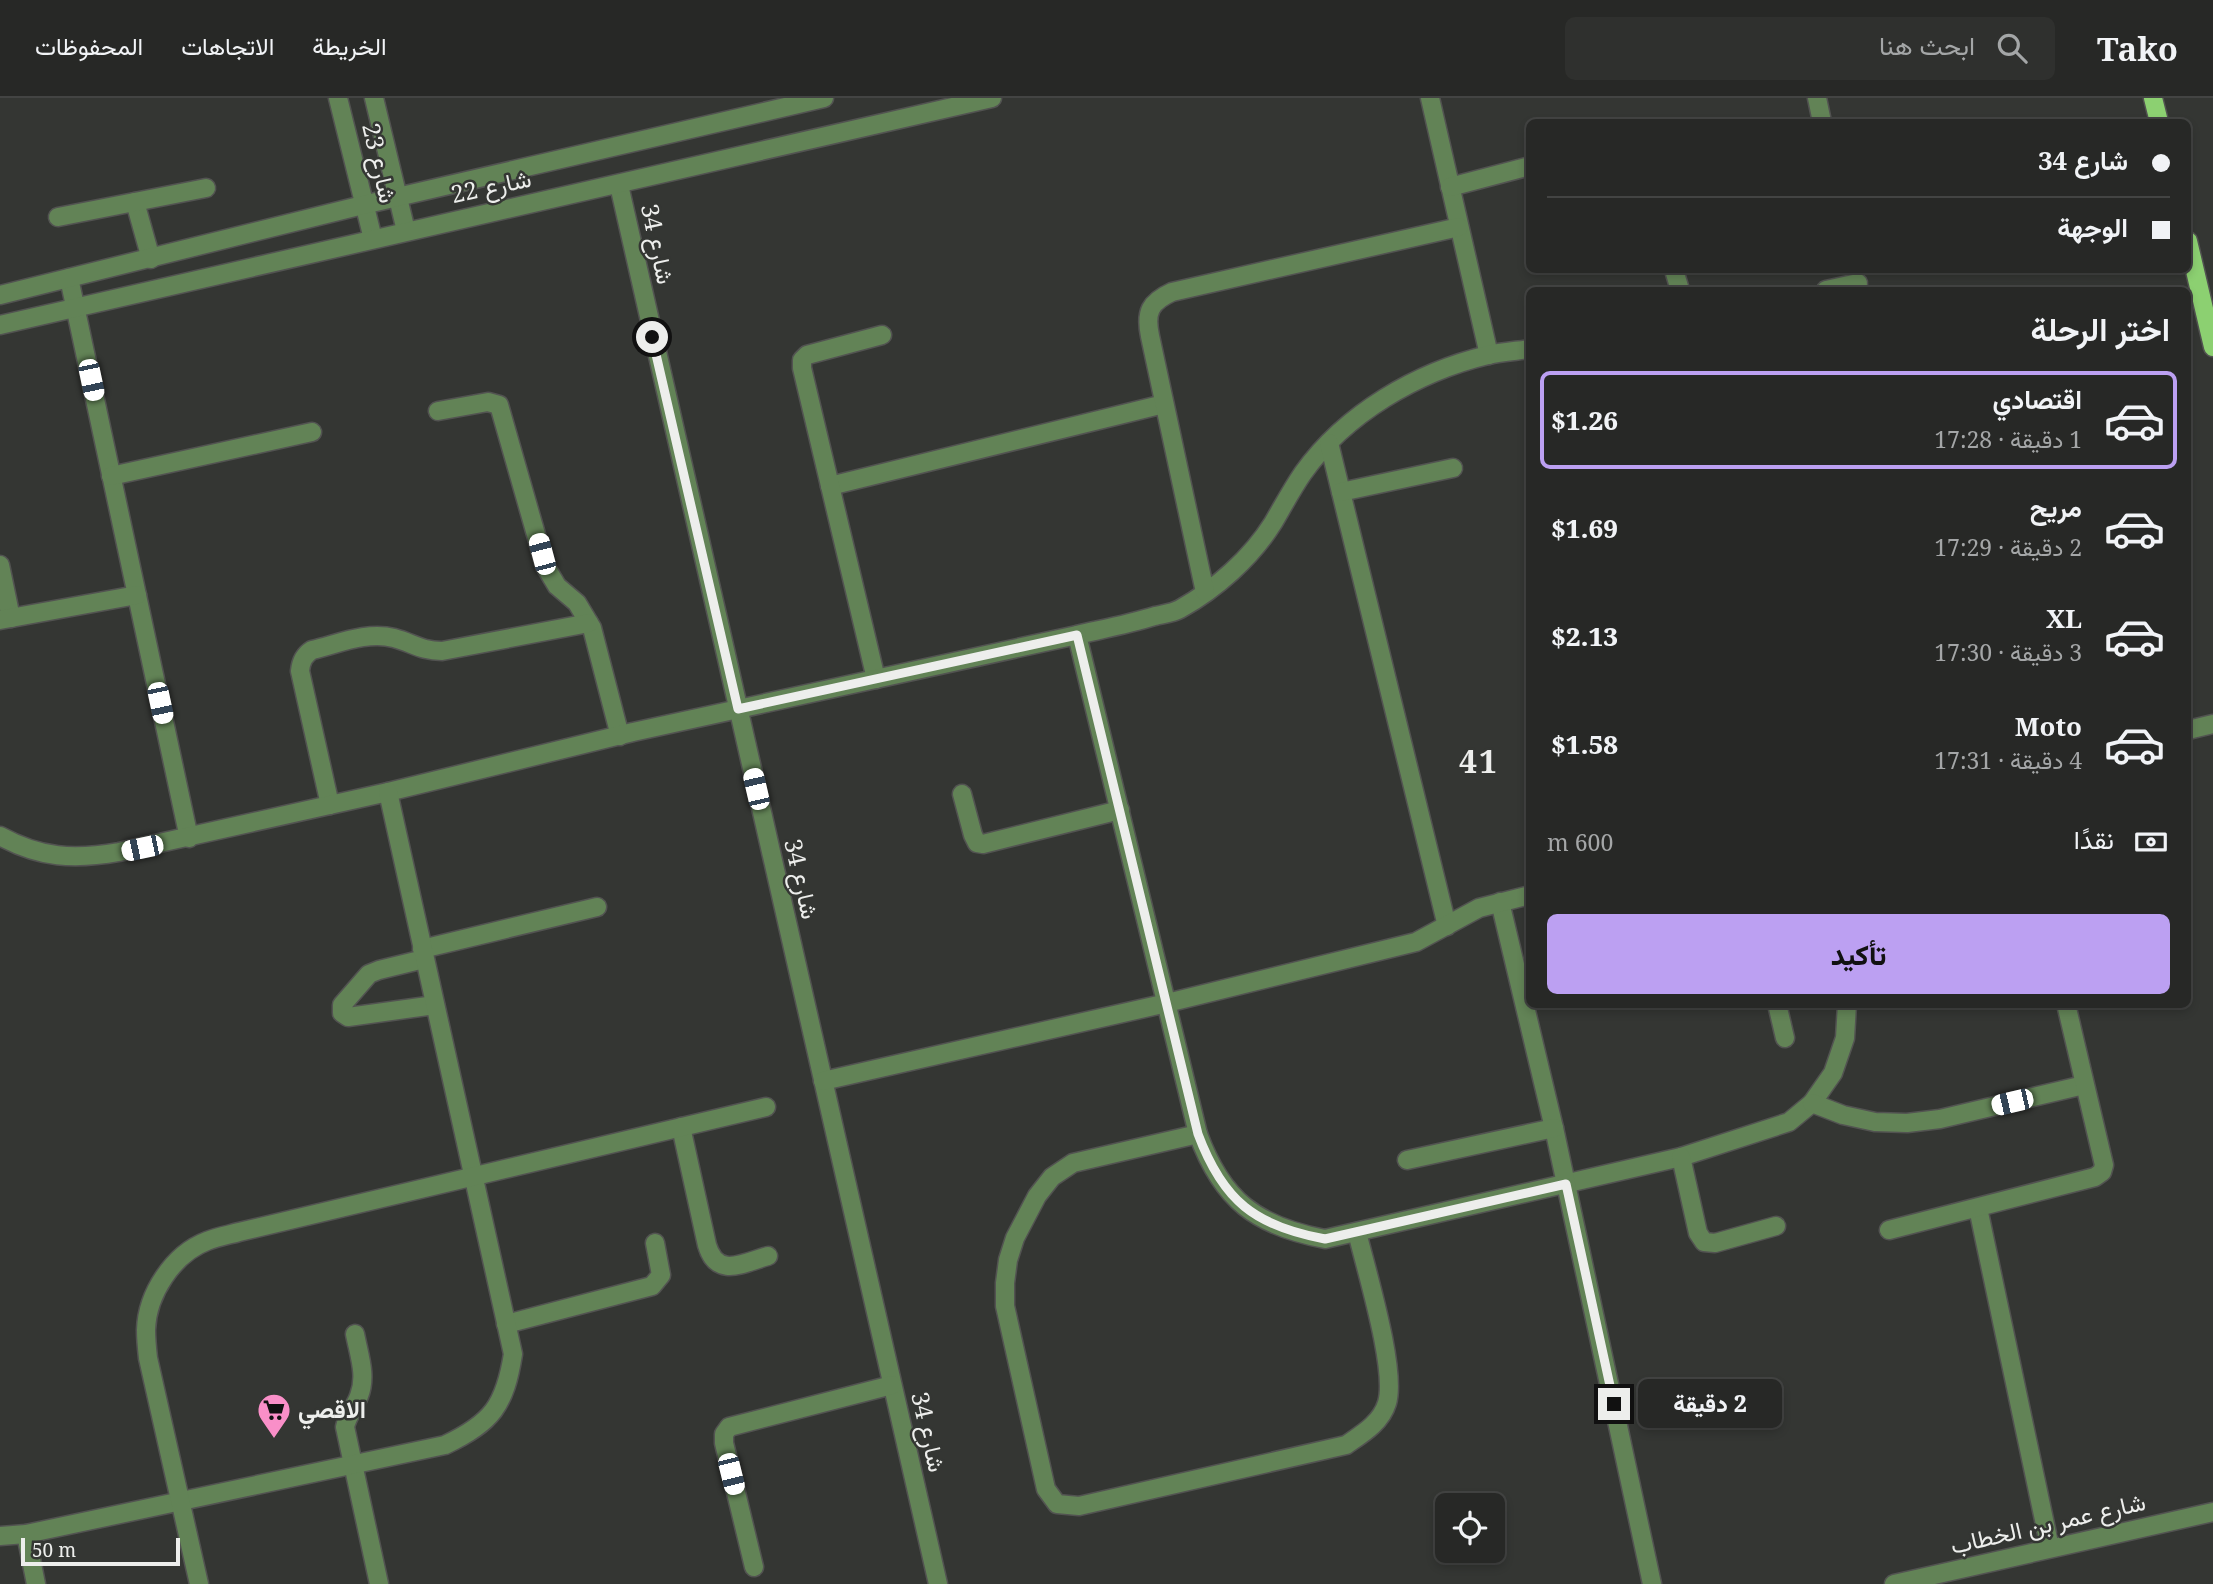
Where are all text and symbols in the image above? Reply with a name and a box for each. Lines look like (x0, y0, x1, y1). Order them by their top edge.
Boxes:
search box (1565, 17, 2055, 80)
text: Tako (2097, 26, 2178, 71)
text: ابحث هنا (1879, 27, 1975, 63)
text: المحفوظات (35, 29, 143, 62)
text: الاتجاهات (181, 29, 274, 62)
text: الخريطة (312, 29, 387, 62)
icon: search (1993, 29, 2031, 67)
street label: شارع 23 (354, 119, 406, 206)
text: شارع 34 (2038, 142, 2128, 178)
street label: شارع 22 (447, 161, 534, 211)
street label: شارع 34 (633, 200, 683, 287)
text: الوجهة (2057, 209, 2128, 245)
text: اختر الرحلة (2030, 307, 2170, 350)
route start (636, 321, 668, 353)
car (77, 357, 106, 403)
text: اقتصادي (1993, 381, 2082, 417)
icon: car (2103, 389, 2166, 452)
text: $1.26 (1551, 402, 1618, 438)
text: 1 دقيقة · 17:28 (1934, 423, 2082, 455)
text: مريح (2030, 489, 2082, 525)
icon: car (2103, 497, 2166, 560)
text: $1.69 (1551, 510, 1618, 546)
car (527, 531, 558, 577)
text: 2 دقيقة · 17:29 (1934, 531, 2082, 563)
text: XL (2046, 600, 2082, 636)
icon: car (2103, 605, 2166, 668)
text: $2.13 (1551, 618, 1618, 654)
text: 3 دقيقة · 17:30 (1934, 636, 2082, 668)
car (146, 680, 175, 726)
text: Moto (2015, 708, 2082, 744)
icon: car (2103, 713, 2166, 776)
text: $1.58 (1551, 726, 1618, 762)
district label: 41 (1459, 739, 1499, 782)
text: 4 دقيقة · 17:31 (1934, 744, 2082, 776)
car (742, 766, 771, 812)
text: نقدًا (2074, 821, 2114, 857)
icon: cash (2132, 823, 2170, 861)
text: 600 m (1547, 826, 1613, 858)
car (120, 833, 165, 863)
street label: شارع 34 (776, 835, 828, 922)
button: تأكيد (1547, 914, 2170, 994)
car (1990, 1087, 2035, 1117)
callout: 2 دقيقة (1638, 1380, 1782, 1428)
text: 2 دقيقة (1673, 1387, 1747, 1419)
street label: شارع 34 (903, 1388, 955, 1475)
route end (1598, 1388, 1630, 1420)
supermarket icon: الاقصي (255, 1391, 293, 1440)
place label: الاقصي (298, 1392, 366, 1430)
car (716, 1451, 747, 1497)
street label: شارع عمر بن الخطاب (1947, 1484, 2149, 1562)
map controls (1435, 1493, 1505, 1563)
button: locate (1435, 1493, 1505, 1563)
scale bar (21, 1535, 180, 1567)
text: 50 m (32, 1537, 76, 1563)

